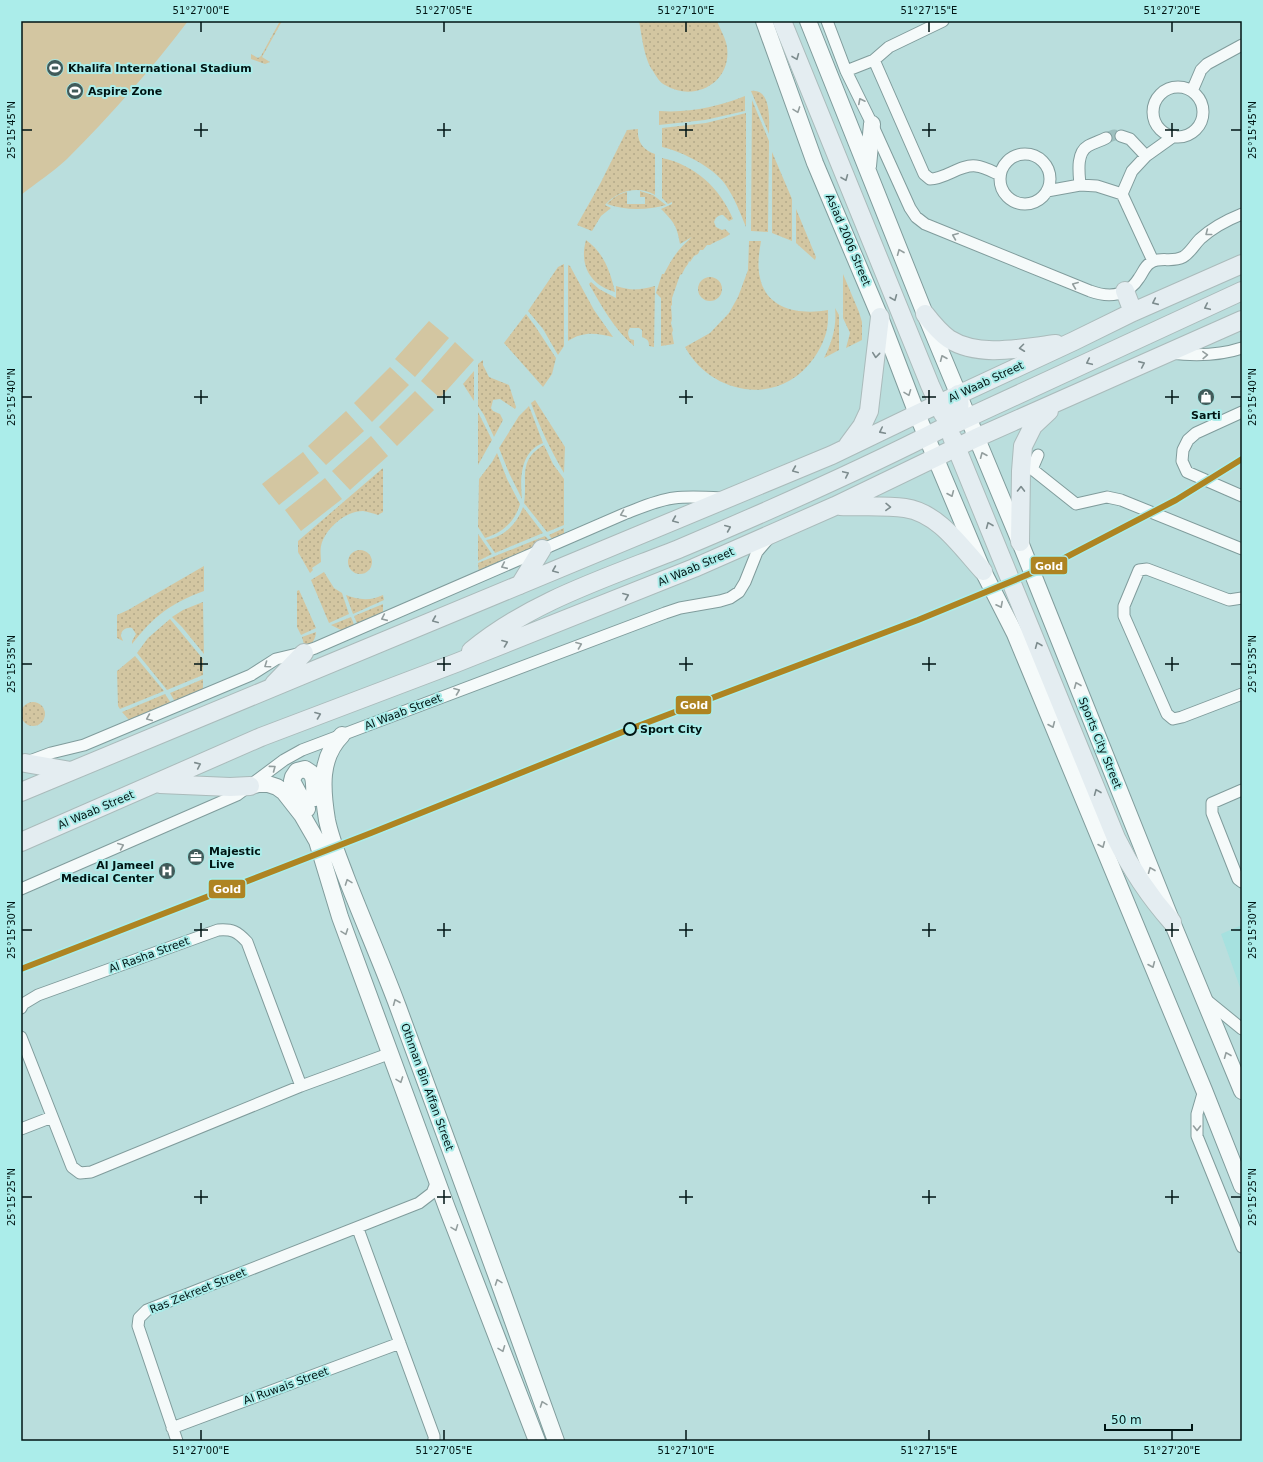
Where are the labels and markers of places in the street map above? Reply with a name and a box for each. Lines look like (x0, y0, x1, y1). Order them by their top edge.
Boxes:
sports icon: Khalifa International Stadium (45, 58, 65, 78)
place label: Khalifa International Stadium (68, 62, 252, 75)
sports icon: Aspire Zone (65, 81, 85, 101)
place label: Aspire Zone (88, 85, 162, 98)
shop icon: Sarti (1196, 387, 1216, 407)
place label: Sarti (1191, 409, 1221, 422)
marker: Sport City (623, 722, 637, 736)
place label: Sport City (640, 723, 702, 736)
place label: Majestic Live (209, 845, 261, 871)
office icon: Majestic Live (186, 847, 206, 867)
place label: Al Jameel Medical Center (61, 859, 155, 885)
hospital icon: Al Jameel Medical Center (157, 861, 177, 881)

